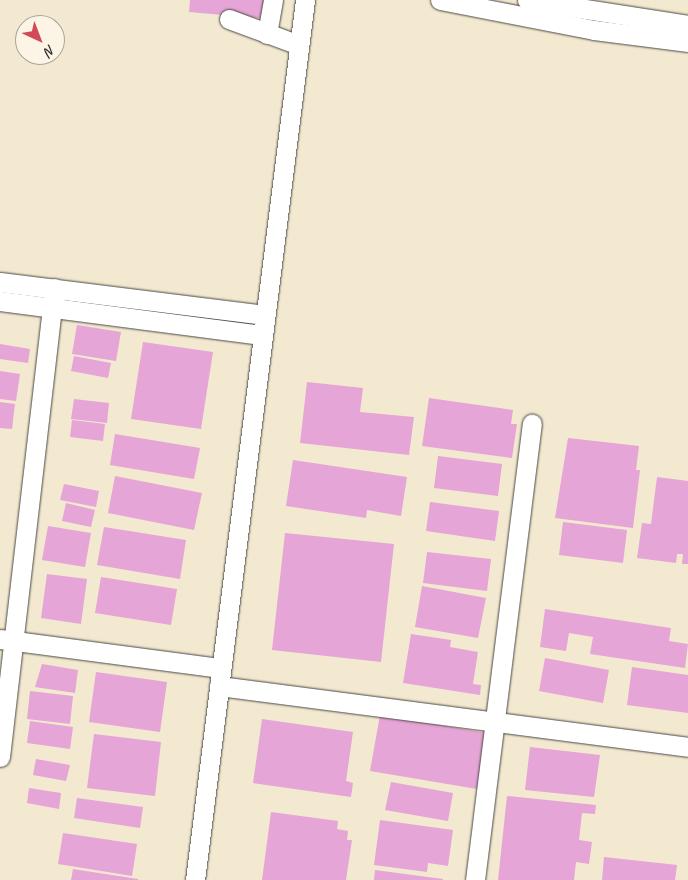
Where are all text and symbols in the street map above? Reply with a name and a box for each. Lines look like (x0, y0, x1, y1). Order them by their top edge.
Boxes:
north arrow (15, 15, 65, 65)
text: N (41, 41, 59, 60)

